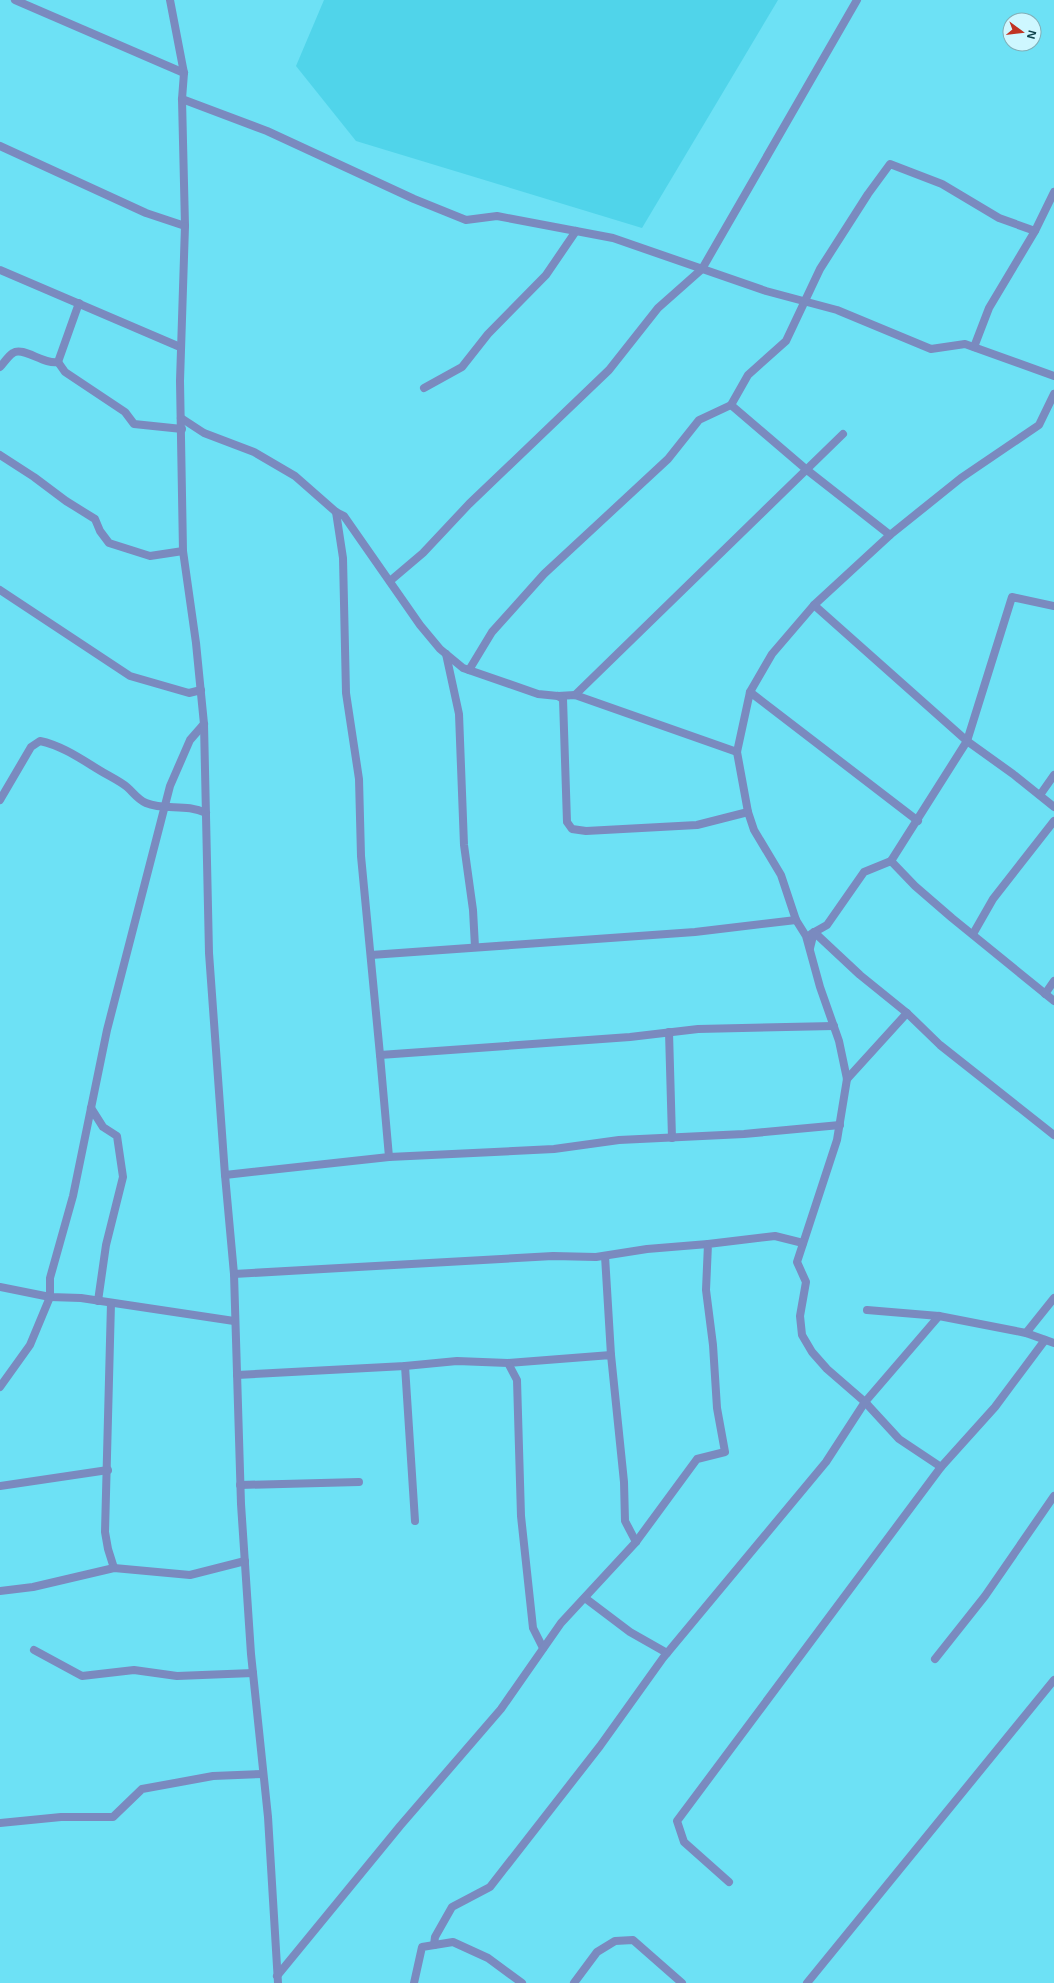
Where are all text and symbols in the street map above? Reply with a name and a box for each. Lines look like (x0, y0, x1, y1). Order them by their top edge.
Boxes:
north arrow (1002, 12, 1042, 52)
text: N (1024, 28, 1041, 41)

